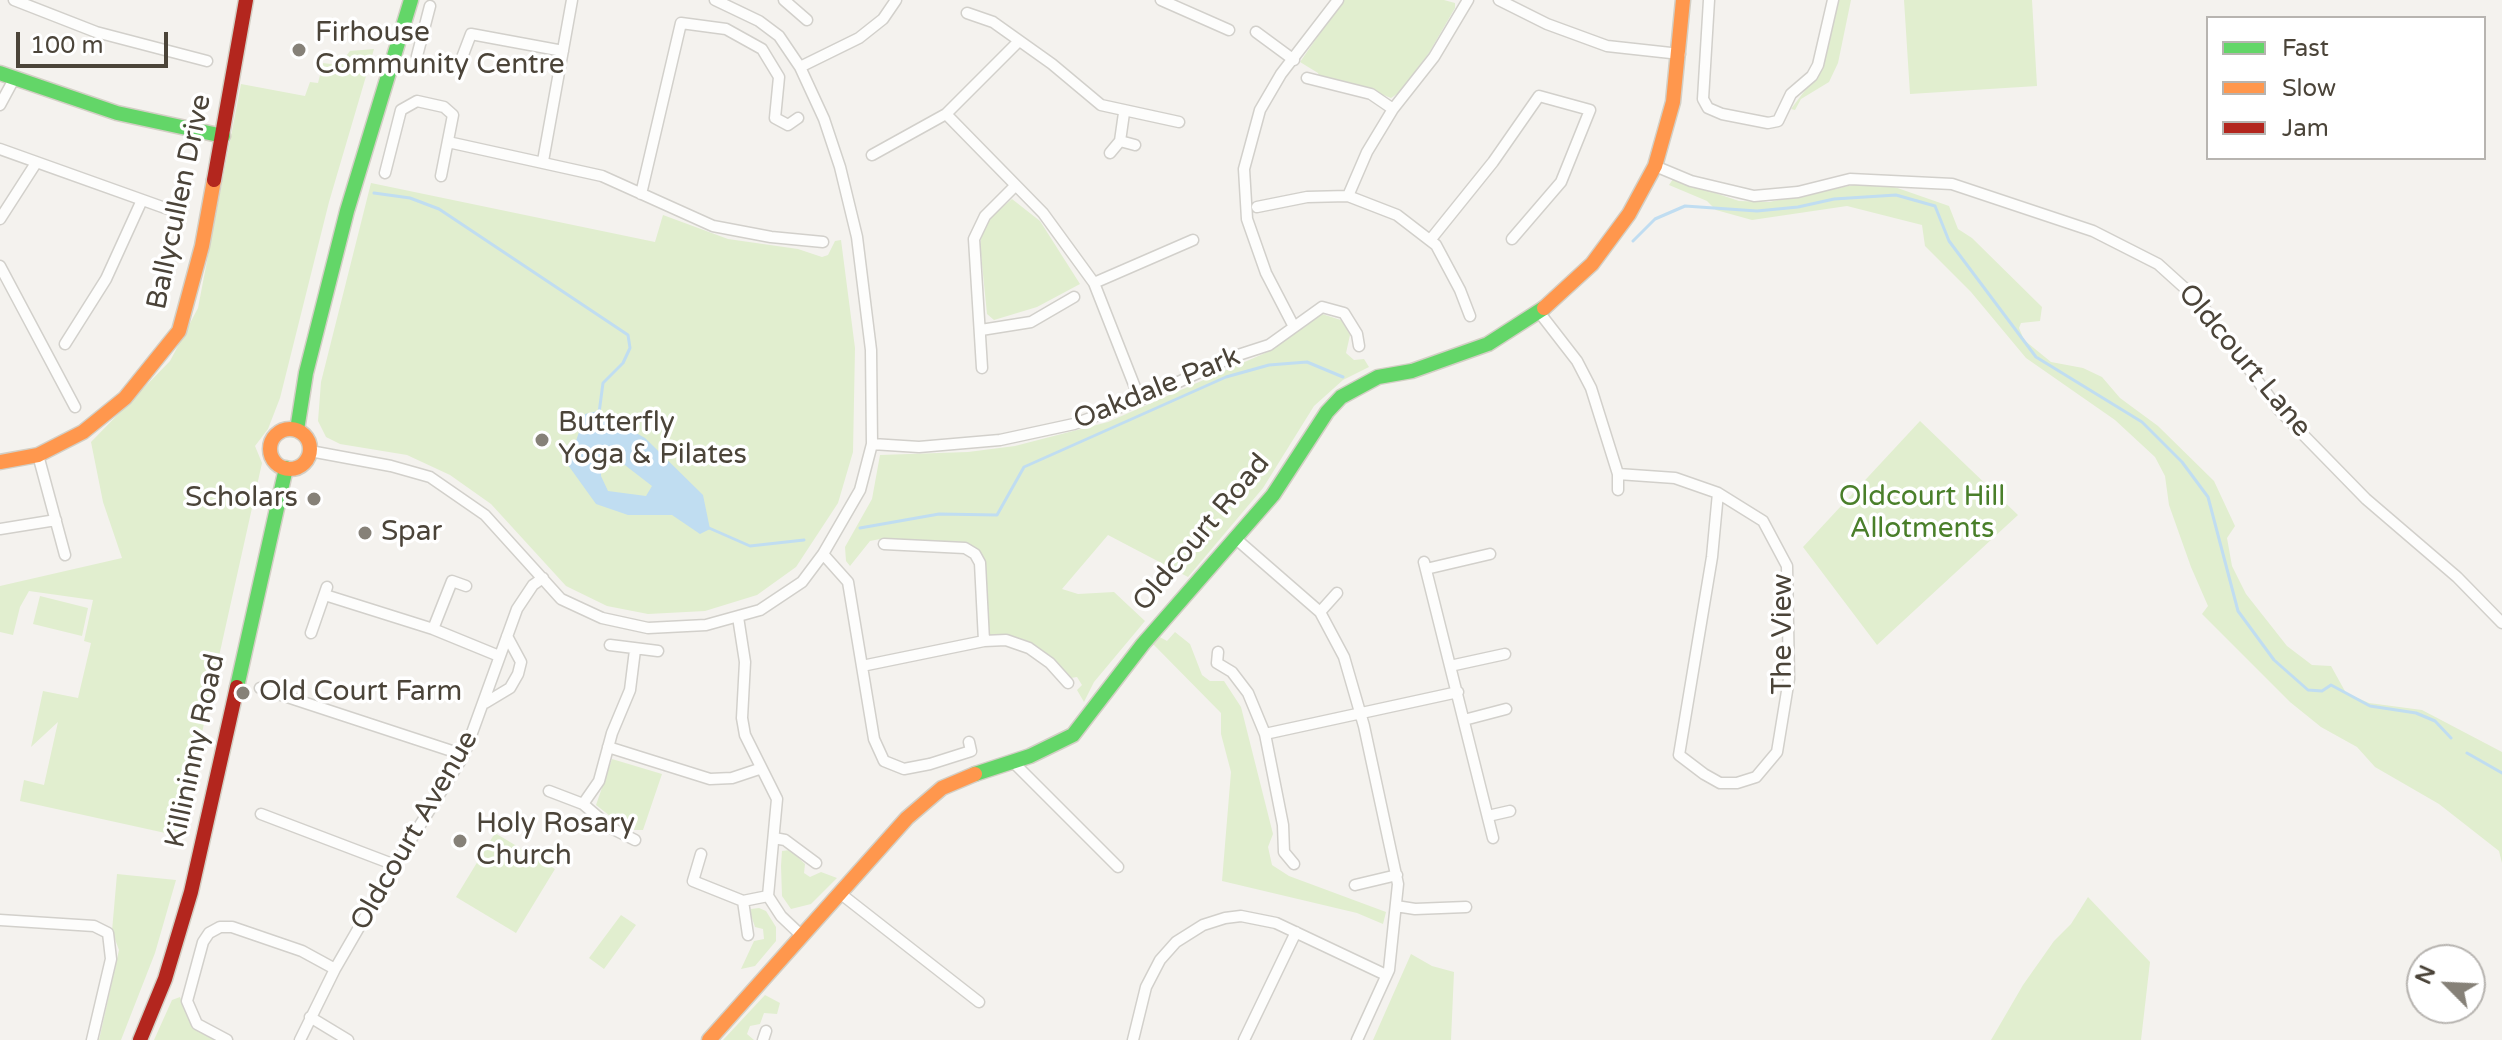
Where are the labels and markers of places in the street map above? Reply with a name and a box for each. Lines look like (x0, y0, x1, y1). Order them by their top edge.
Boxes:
place label: Firhouse Community Centre (315, 17, 565, 83)
marker: Firhouse Community Centre (290, 41, 308, 59)
place label: Butterfly Yoga & Pilates (558, 407, 747, 473)
marker: Butterfly Yoga & Pilates (533, 431, 551, 449)
place label: Scholars (185, 482, 298, 516)
marker: Scholars (305, 490, 323, 508)
place label: Spar (381, 516, 442, 550)
marker: Spar (356, 524, 374, 542)
place label: Old Court Farm (259, 676, 462, 710)
marker: Old Court Farm (234, 684, 252, 702)
place label: Holy Rosary Church (476, 808, 635, 874)
marker: Holy Rosary Church (451, 832, 469, 850)

